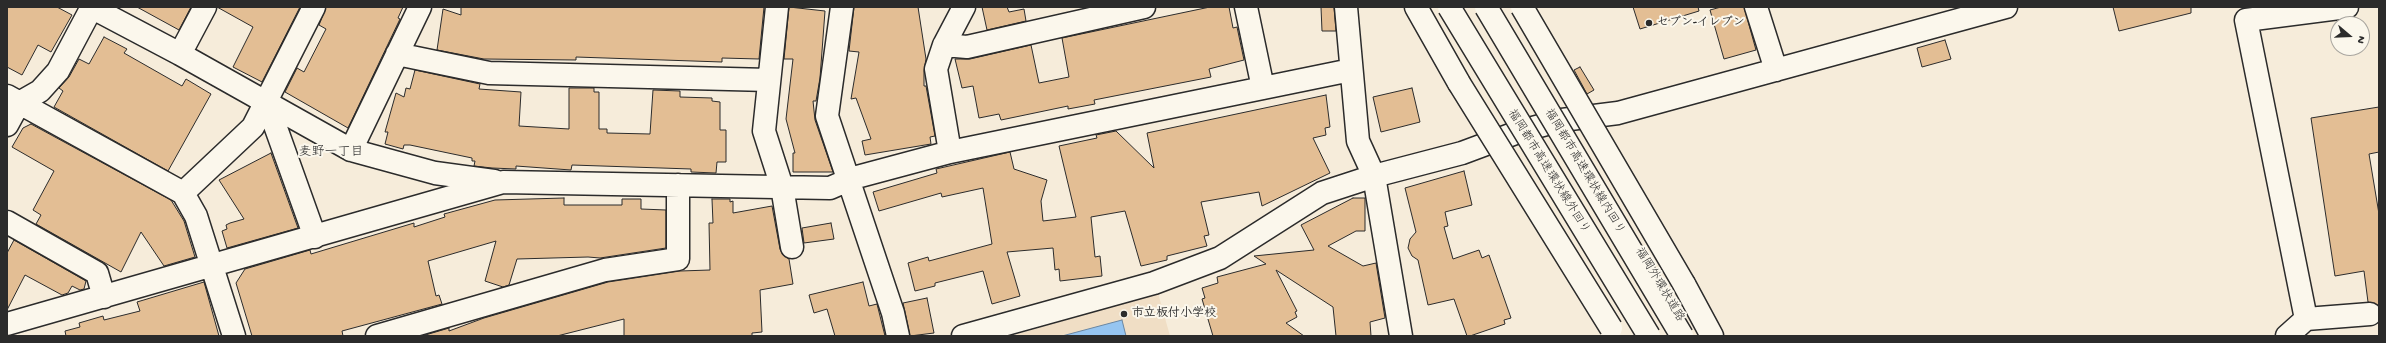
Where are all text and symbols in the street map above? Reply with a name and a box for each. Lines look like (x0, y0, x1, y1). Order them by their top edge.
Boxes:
place label: セブン-イレブン (1657, 16, 1745, 30)
north arrow (2330, 16, 2370, 56)
marker: セブン-イレブン (1644, 18, 1654, 28)
text: N (2354, 34, 2367, 45)
street label: 福岡都市高速環状線外回り (1504, 107, 1592, 237)
street label: 福岡都市高速環状線内回り (1541, 107, 1627, 237)
district label: 麦野一丁目 (299, 145, 363, 161)
street label: 福岡外環状道路 (1631, 245, 1687, 325)
place label: 市立板付小学校 (1132, 307, 1216, 321)
marker: 市立板付小学校 (1119, 309, 1129, 319)

